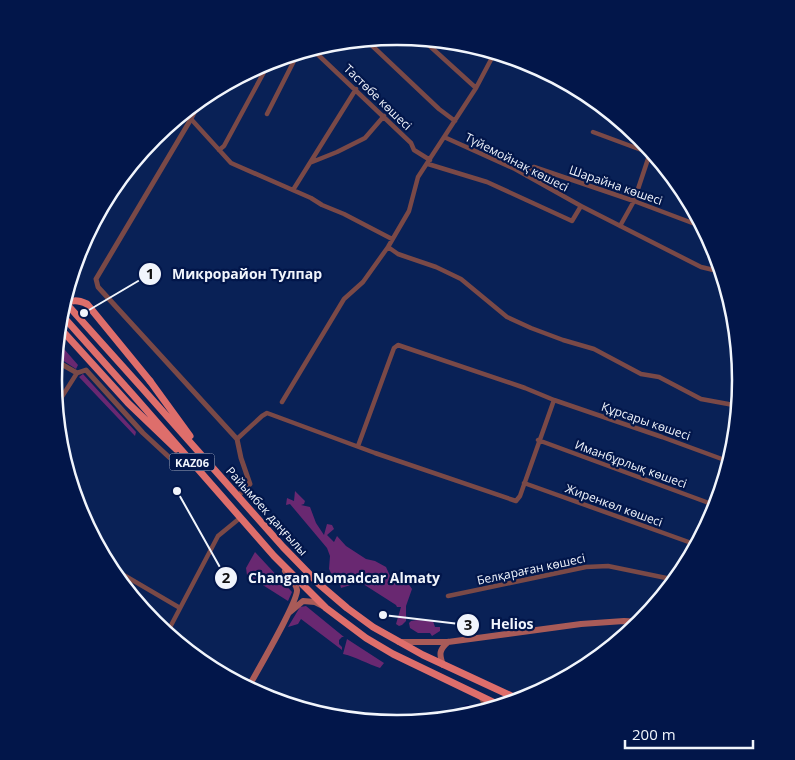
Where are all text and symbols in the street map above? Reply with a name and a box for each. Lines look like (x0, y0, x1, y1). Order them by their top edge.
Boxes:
street label: Тастөбе көшесі (340, 60, 416, 134)
street label: Түйемойнақ көшесі (462, 129, 572, 195)
street label: Шарайна көшесі (567, 161, 665, 209)
callout: Микрорайон Тулпар (137, 260, 332, 289)
text: 1 (146, 263, 154, 283)
text: Микрорайон Тулпар (172, 264, 322, 283)
street label: Құрсары көшесі (599, 398, 693, 444)
street label: Иманбұрлық көшесі (573, 436, 689, 492)
road number: KАZ06 (170, 454, 214, 471)
street label: Райымбек даңғылы (222, 463, 312, 559)
street label: Жиренкөл көшесі (563, 479, 665, 531)
street label: Белқараған көшесі (475, 549, 587, 589)
callout: Changan Nomadcar Almaty (213, 564, 450, 593)
text: 2 (222, 567, 231, 587)
text: Changan Nomadcar Almaty (248, 568, 440, 587)
callout: Helios (455, 610, 543, 639)
text: 3 (464, 614, 472, 634)
text: Helios (490, 614, 534, 633)
scale bar (625, 718, 752, 750)
text: 200 m (632, 724, 676, 744)

